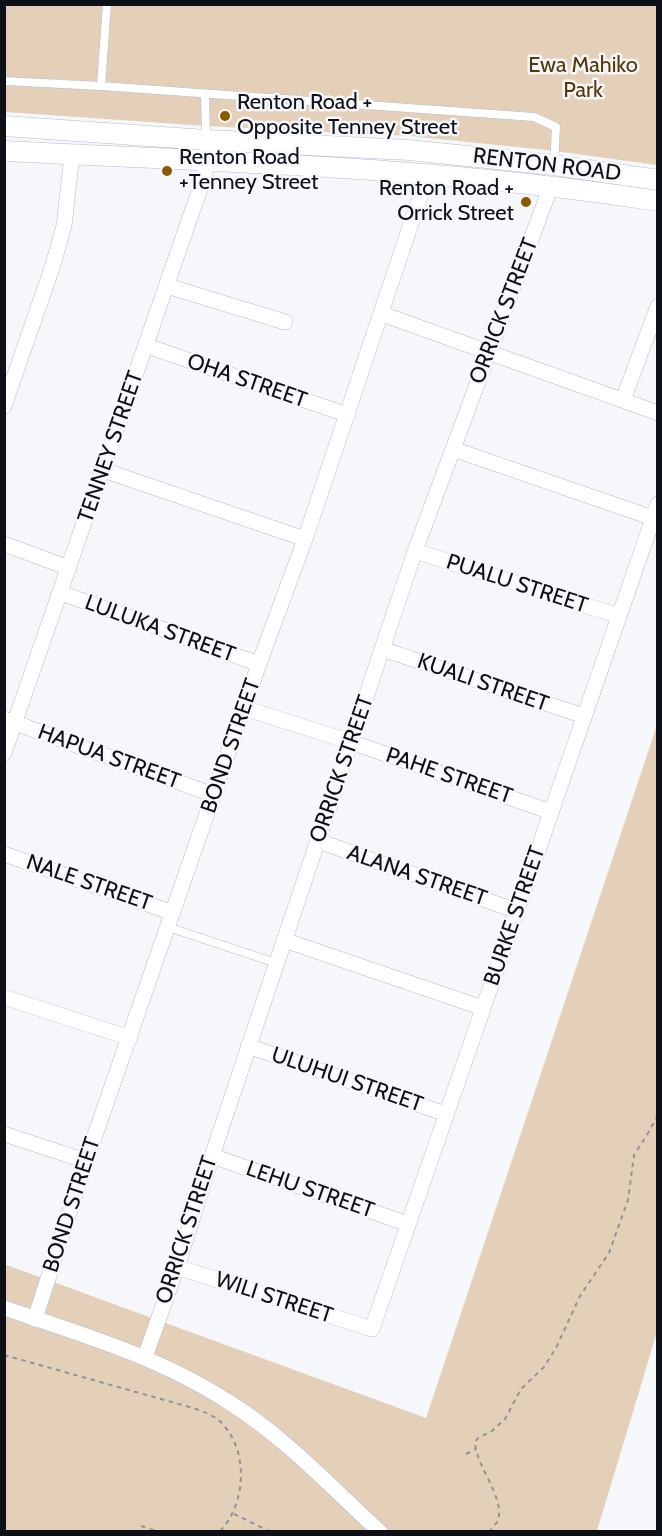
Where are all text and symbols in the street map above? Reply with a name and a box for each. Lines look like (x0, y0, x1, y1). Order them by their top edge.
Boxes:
park label: Ewa Mahiko Park (528, 53, 638, 104)
place label: Renton Road + Opposite Tenney Street (237, 90, 457, 142)
marker: Renton Road + Opposite Tenney Street (218, 109, 232, 123)
street label: RENTON ROAD (471, 143, 623, 187)
place label: Renton Road +Tenney Street (179, 145, 318, 196)
marker: Renton Road +Tenney Street (160, 164, 174, 178)
place label: Renton Road + Orrick Street (379, 176, 514, 228)
marker: Renton Road + Orrick Street (519, 195, 533, 209)
street label: ORRICK STREET (464, 234, 544, 388)
street label: OHA STREET (184, 348, 310, 414)
street label: TENNEY STREET (73, 368, 149, 526)
street label: PUALU STREET (443, 549, 591, 619)
street label: LULUKA STREET (81, 590, 239, 668)
street label: KUALI STREET (414, 648, 552, 718)
street label: BOND STREET (196, 675, 266, 817)
street label: ORRICK STREET (304, 692, 380, 846)
street label: HAPUA STREET (34, 719, 184, 795)
street label: PAHE STREET (382, 742, 516, 810)
street label: ALANA STREET (344, 840, 490, 912)
street label: BURKE STREET (479, 843, 551, 989)
street label: NALE STREET (23, 849, 155, 917)
street label: ULUHUI STREET (268, 1042, 426, 1118)
street label: BOND STREET (38, 1134, 106, 1276)
street label: ORRICK STREET (151, 1153, 223, 1307)
street label: LEHU STREET (243, 1156, 377, 1224)
street label: WILI STREET (212, 1267, 336, 1329)

